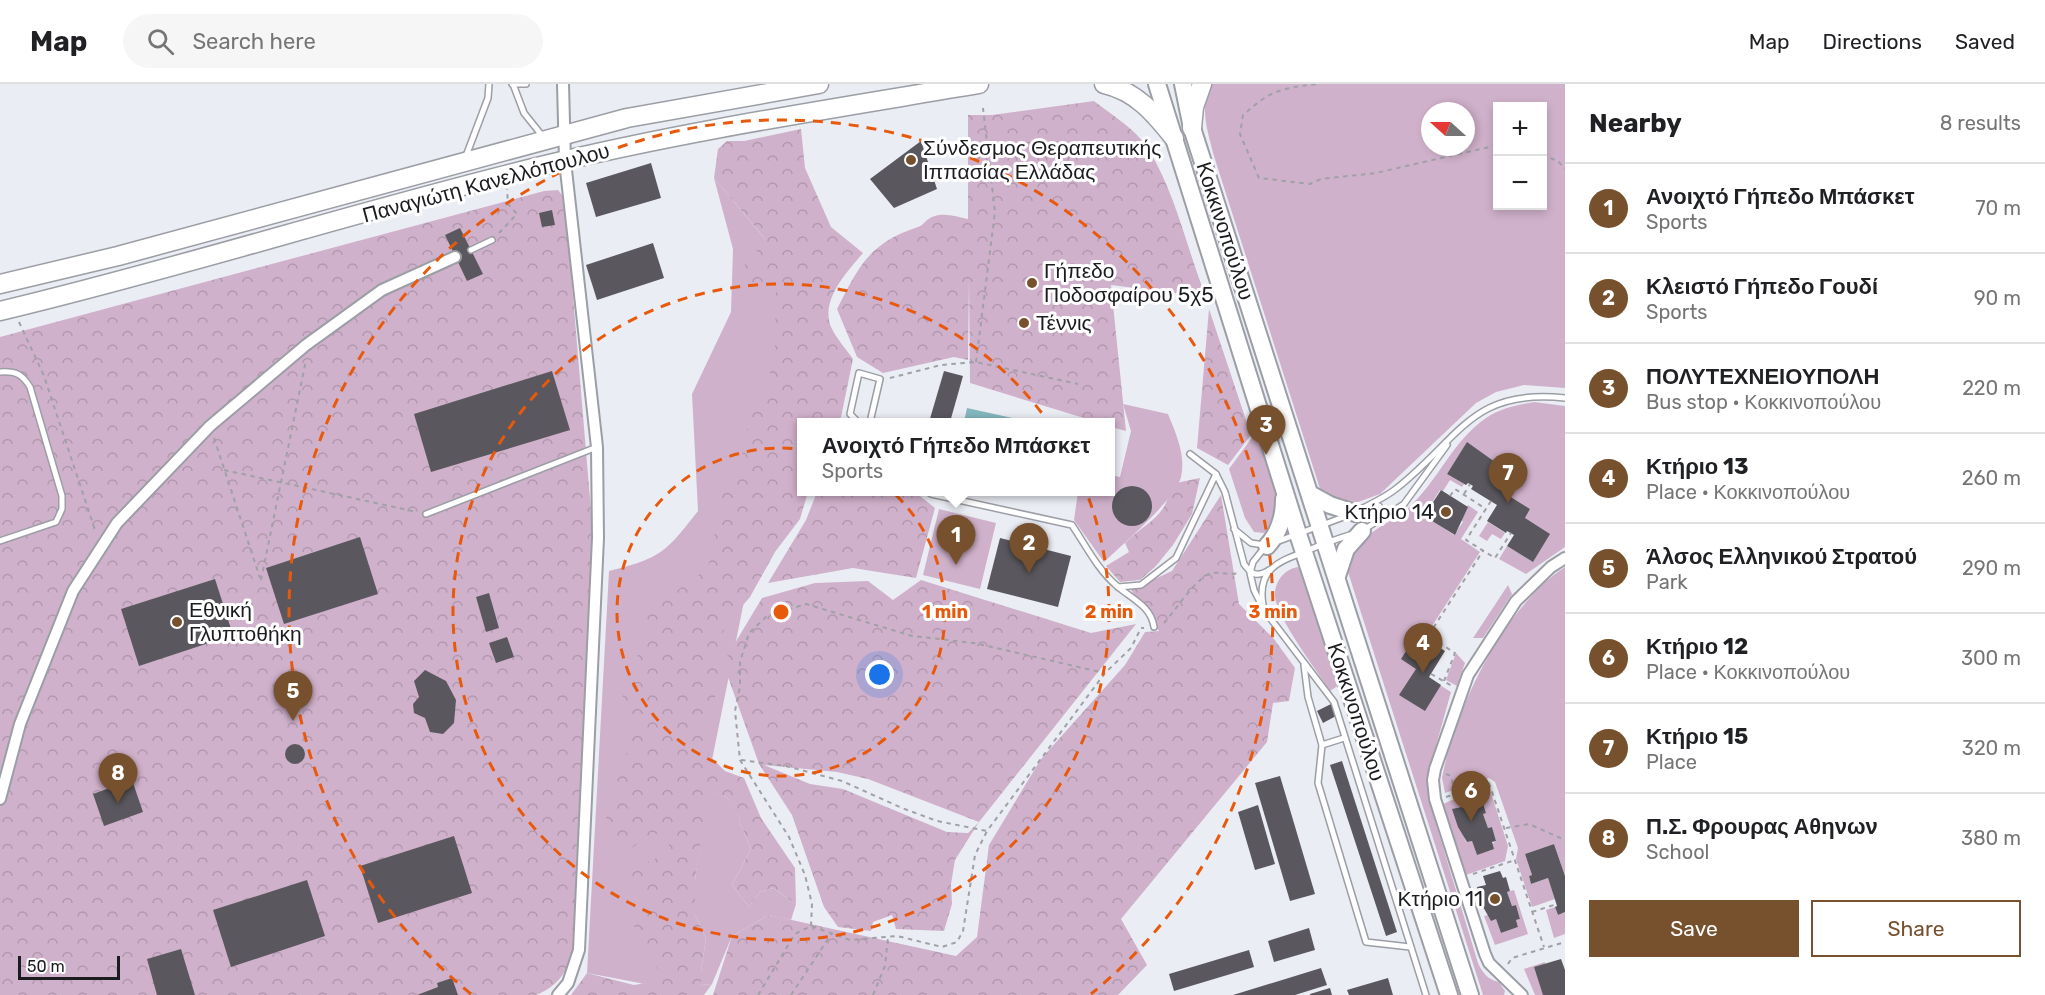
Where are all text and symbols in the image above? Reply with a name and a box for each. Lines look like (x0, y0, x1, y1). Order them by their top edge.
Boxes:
search box (123, 14, 543, 68)
text: Map (30, 25, 87, 58)
icon: search (144, 25, 177, 58)
text: Search here (192, 28, 316, 55)
text: Map (1749, 29, 1790, 54)
text: Directions (1823, 29, 1922, 54)
text: Saved (1955, 29, 2015, 54)
north arrow (1421, 102, 1475, 156)
map controls (1493, 102, 1547, 210)
button: + (1493, 102, 1547, 156)
text: Nearby (1589, 108, 1682, 139)
text: 8 results (1940, 111, 2021, 135)
place label: Σύνδεσμος Θεραπευτικής Ιππασίας Ελλάδας (923, 135, 1161, 184)
street label: Παναγιώτη Κανελλόπουλου (360, 137, 612, 228)
marker: Σύνδεσμος Θεραπευτικής Ιππασίας Ελλάδας (904, 153, 918, 167)
button: − (1493, 156, 1547, 210)
street label: Κοκκινοπούλου (1191, 159, 1260, 303)
text: Ανοιχτό Γήπεδο Μπάσκετ (1646, 183, 1915, 210)
text: 1 (1604, 196, 1613, 220)
text: 70 m (1975, 196, 2021, 220)
text: Sports (1646, 210, 1707, 234)
place label: Γήπεδο Ποδοσφαίρου 5χ5 (1044, 258, 1214, 307)
text: Κλειστό Γήπεδο Γουδί (1646, 273, 1878, 300)
marker: Γήπεδο Ποδοσφαίρου 5χ5 (1025, 276, 1039, 290)
text: 2 (1602, 286, 1615, 310)
text: 90 m (1974, 286, 2021, 310)
text: Sports (1646, 300, 1707, 324)
place label: Τέννις (1036, 310, 1092, 335)
marker: Τέννις (1017, 316, 1031, 330)
text: ΠΟΛΥΤΕΧΝΕΙΟΥΠΟΛΗ (1646, 363, 1879, 390)
text: 3 (1602, 376, 1615, 400)
text: 220 m (1962, 376, 2021, 400)
text: Bus stop · Κοκκινοπούλου (1646, 390, 1881, 414)
pin: 3 (1246, 406, 1286, 455)
popup (797, 418, 1115, 496)
text: Ανοιχτό Γήπεδο Μπάσκετ (822, 432, 1090, 459)
text: Κτήριο 13 (1646, 453, 1748, 480)
pin: 7 (1488, 454, 1528, 503)
text: Sports (822, 459, 883, 483)
text: 4 (1602, 466, 1615, 490)
text: 260 m (1962, 466, 2021, 490)
text: Place · Κοκκινοπούλου (1646, 480, 1850, 504)
place label: Κτήριο 14 (1345, 499, 1434, 524)
marker: Κτήριο 14 (1439, 505, 1453, 519)
pin: 1 (936, 516, 976, 565)
pin: 2 (1010, 524, 1048, 573)
text: Άλσος Ελληνικού Στρατού (1646, 543, 1917, 570)
text: 5 (1602, 556, 1615, 580)
text: 290 m (1962, 556, 2021, 580)
text: Park (1646, 570, 1688, 594)
place label: Εθνική Γλυπτοθήκη (189, 597, 302, 646)
text: 1 min (922, 601, 968, 623)
text: 2 min (1085, 601, 1133, 623)
text: 3 min (1249, 601, 1297, 623)
centre of rings (771, 602, 791, 622)
marker: Εθνική Γλυπτοθήκη (170, 615, 184, 629)
pin: 4 (1404, 624, 1442, 673)
text: Κτήριο 12 (1646, 633, 1748, 660)
street label: Κοκκινοπούλου (1322, 640, 1391, 784)
text: 6 (1602, 646, 1615, 670)
text: 300 m (1961, 646, 2021, 670)
your location (865, 660, 894, 689)
text: Place · Κοκκινοπούλου (1646, 660, 1850, 684)
pin: 5 (274, 672, 312, 721)
text: Κτήριο 15 (1646, 723, 1748, 750)
text: 7 (1603, 736, 1614, 760)
text: 320 m (1962, 736, 2021, 760)
text: Place (1646, 750, 1697, 774)
pin: 8 (98, 754, 138, 803)
pin: 6 (1452, 772, 1490, 821)
text: Π.Σ. Φρουρας Αθηνων (1646, 813, 1878, 840)
text: 8 (1602, 826, 1615, 850)
text: 380 m (1961, 826, 2021, 850)
text: School (1646, 840, 1709, 864)
place label: Κτήριο 11 (1398, 886, 1483, 911)
marker: Κτήριο 11 (1488, 892, 1502, 906)
button: Save (1589, 900, 1799, 957)
button: Share (1811, 900, 2021, 957)
scale bar (18, 953, 120, 980)
text: 50 m (27, 957, 65, 976)

